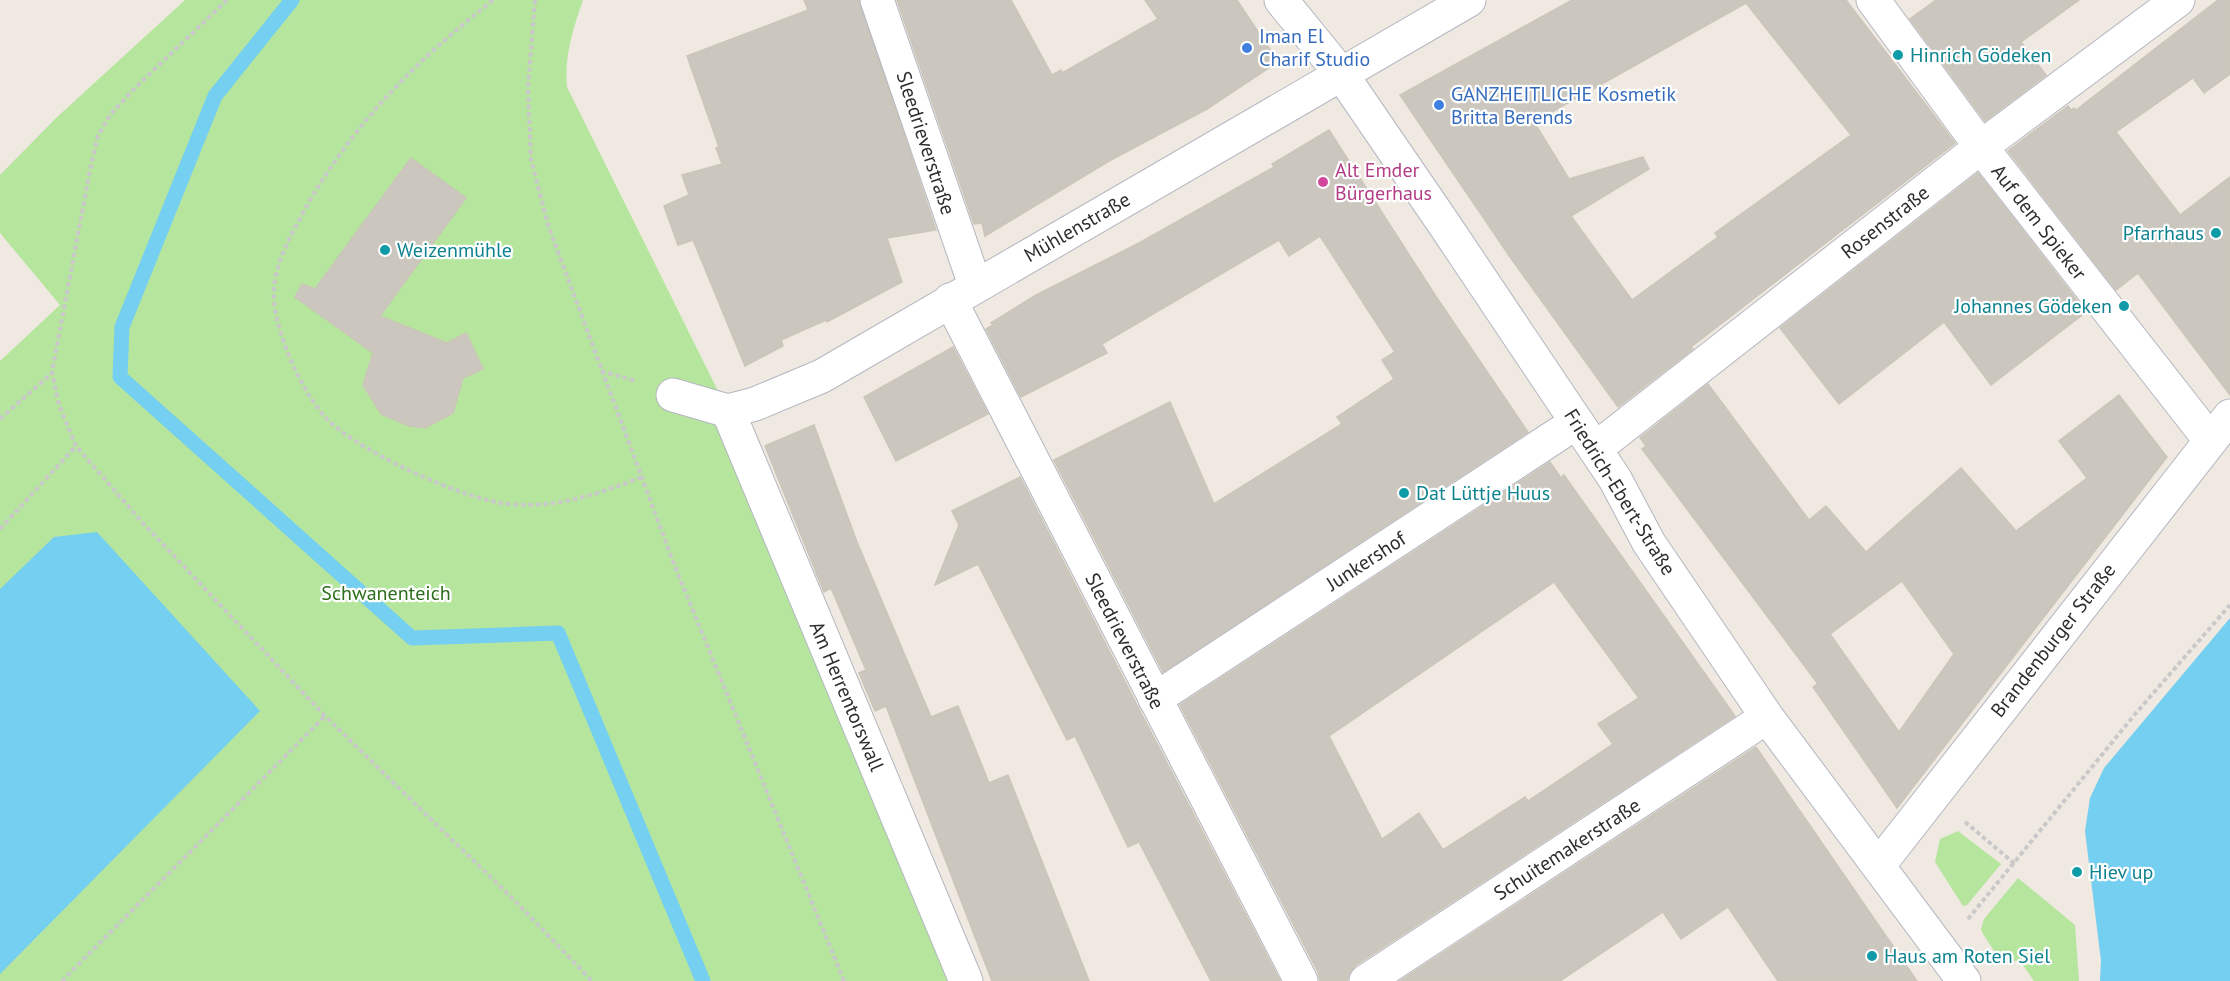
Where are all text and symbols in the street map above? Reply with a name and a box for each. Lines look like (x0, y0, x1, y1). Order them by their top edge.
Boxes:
place label: Iman El Charif Studio (1259, 23, 1370, 72)
marker: Iman El Charif Studio (1240, 41, 1254, 55)
place label: Hinrich Gödeken (1910, 42, 2052, 68)
marker: Hinrich Gödeken (1891, 48, 1905, 62)
street label: Sleedrieverstraße (891, 68, 961, 218)
place label: GANZHEITLICHE Kosmetik Britta Berends (1451, 81, 1676, 130)
marker: GANZHEITLICHE Kosmetik Britta Berends (1432, 98, 1446, 112)
place label: Alt Emder Bürgerhaus (1335, 157, 1432, 206)
street label: Auf dem Spieker (1986, 159, 2092, 285)
marker: Alt Emder Bürgerhaus (1316, 175, 1330, 189)
street label: Rosenstraße (1836, 179, 1934, 265)
street label: Mühlenstraße (1019, 186, 1135, 268)
place label: Pfarrhaus (2123, 220, 2204, 246)
marker: Pfarrhaus (2209, 226, 2223, 240)
place label: Weizenmühle (397, 237, 512, 263)
marker: Weizenmühle (378, 243, 392, 257)
place label: Johannes Gödeken (1953, 293, 2112, 319)
marker: Johannes Gödeken (2117, 299, 2131, 313)
street label: Friedrich-Ebert-Straße (1558, 404, 1682, 580)
place label: Dat Lüttje Huus (1416, 480, 1550, 506)
marker: Dat Lüttje Huus (1397, 486, 1411, 500)
street label: Junkershof (1320, 525, 1412, 597)
street label: Brandenburger Straße (1985, 558, 2121, 722)
street label: Sleedrieverstraße (1079, 568, 1171, 714)
park label: Schwanenteich (321, 580, 451, 606)
street label: Am Herrentorswall (804, 617, 890, 775)
street label: Schuitemakerstraße (1489, 792, 1645, 906)
place label: Hiev up (2089, 859, 2153, 885)
marker: Hiev up (2070, 865, 2084, 879)
place label: Haus am Roten Siel (1884, 943, 2050, 969)
marker: Haus am Roten Siel (1865, 949, 1879, 963)

